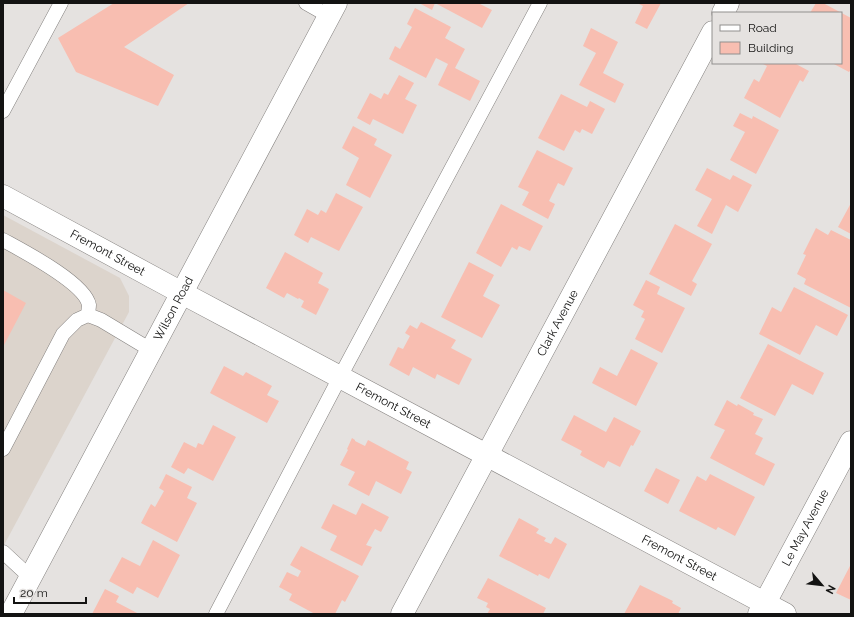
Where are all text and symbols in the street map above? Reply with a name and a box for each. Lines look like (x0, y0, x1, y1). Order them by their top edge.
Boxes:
legend (712, 12, 842, 64)
text: Road (748, 21, 777, 35)
text: Building (748, 41, 794, 55)
street label: Fremont Street (68, 227, 148, 279)
street label: Wilson Road (151, 274, 196, 343)
street label: Clark Avenue (534, 287, 581, 359)
street label: Fremont Street (353, 380, 433, 431)
street label: Le May Avenue (779, 487, 831, 568)
street label: Fremont Street (639, 532, 719, 583)
north arrow (802, 565, 842, 605)
scale bar (14, 579, 86, 605)
text: N (823, 583, 838, 596)
text: 20 m (20, 586, 48, 600)

